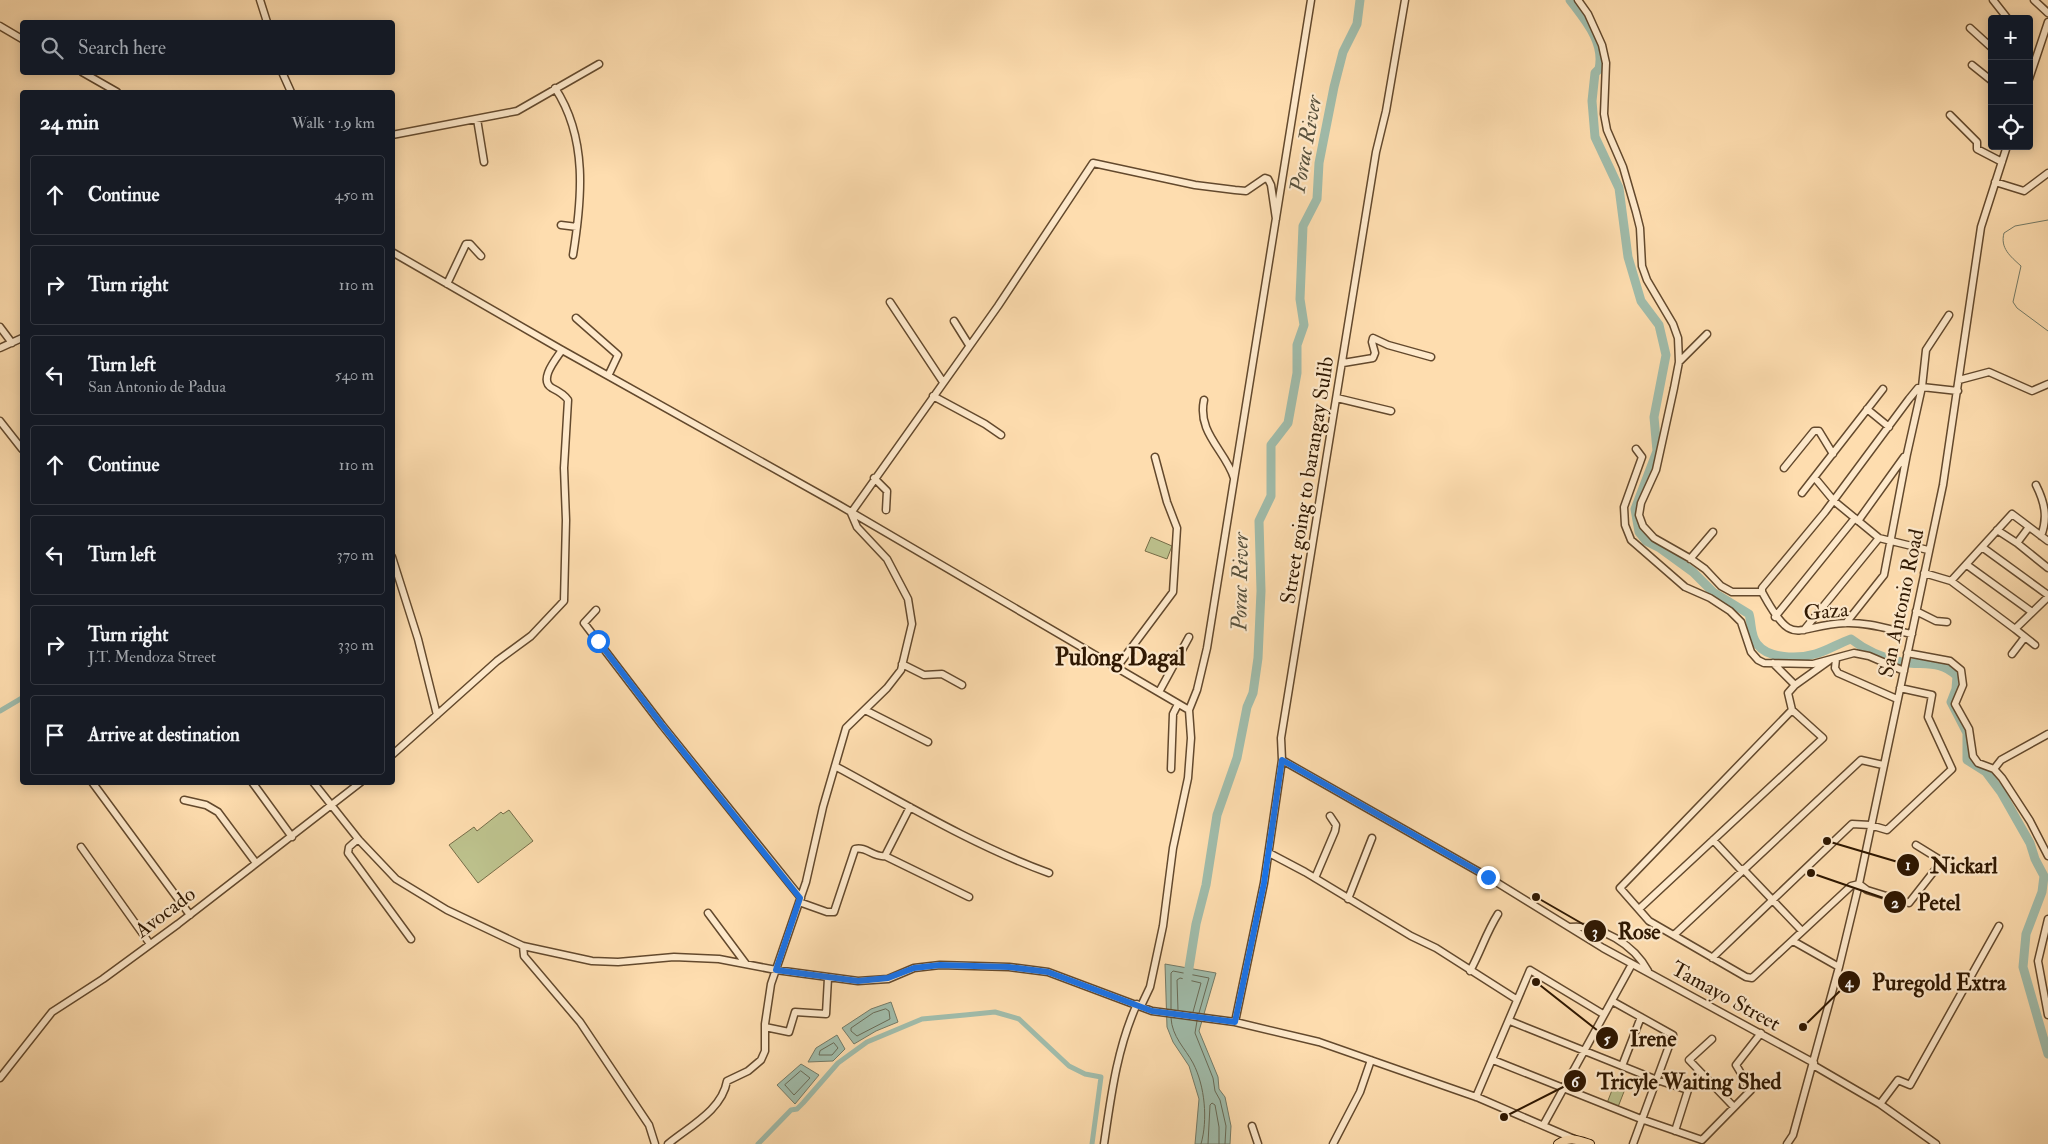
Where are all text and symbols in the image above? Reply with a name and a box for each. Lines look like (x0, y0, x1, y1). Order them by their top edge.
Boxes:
map controls (1988, 15, 2033, 150)
button: + (1988, 15, 2033, 60)
search box (20, 20, 395, 75)
icon: search (38, 34, 66, 62)
text: Search here (78, 36, 166, 60)
button: − (1988, 60, 2033, 105)
water label: Porac River (1283, 91, 1329, 196)
button: locate (1988, 105, 2033, 150)
text: 24 min (40, 109, 99, 136)
text: Walk · 1.9 km (292, 113, 375, 133)
icon: ahead (41, 181, 69, 209)
text: Continue (88, 183, 159, 207)
text: 450 m (335, 185, 374, 205)
icon: right (41, 271, 69, 299)
text: Turn right (88, 273, 168, 297)
text: 110 m (339, 275, 374, 295)
text: Turn left (88, 353, 156, 377)
street label: Street going to barangay Sulib (1275, 354, 1340, 606)
icon: left (41, 361, 69, 389)
text: 540 m (335, 365, 374, 385)
text: San Antonio de Padua (88, 377, 226, 397)
icon: ahead (41, 451, 69, 479)
text: Continue (88, 453, 159, 477)
text: 110 m (339, 455, 374, 475)
street label: San Antonio Road (1873, 526, 1931, 680)
water label: Porac River (1225, 531, 1255, 632)
icon: left (41, 541, 69, 569)
text: Turn left (88, 543, 156, 567)
text: 370 m (337, 545, 374, 565)
street label: Gaza (1802, 596, 1850, 627)
text: Turn right (88, 623, 168, 647)
route start (587, 630, 610, 653)
icon: right (41, 631, 69, 659)
text: 330 m (338, 635, 374, 655)
district label: Pulong Dagal (1055, 642, 1186, 673)
text: J.T. Mendoza Street (88, 647, 216, 667)
icon: arrive (41, 721, 69, 749)
text: Arrive at destination (88, 723, 240, 747)
callout: Nickarl (1895, 847, 2008, 884)
text: Nickarl (1929, 852, 1998, 880)
text: 1 (1905, 856, 1911, 875)
route end (1477, 866, 1500, 889)
street label: Avocado (129, 881, 201, 945)
callout: Petel (1883, 884, 1971, 921)
text: Petel (1917, 889, 1961, 917)
text: 2 (1891, 894, 1899, 913)
callout: Rose (1582, 913, 1670, 950)
text: Rose (1618, 918, 1661, 946)
text: 3 (1592, 923, 1598, 942)
street label: Tamayo Street (1666, 955, 1785, 1038)
callout: Puregold Extra (1837, 963, 2016, 1000)
text: Puregold Extra (1872, 969, 2007, 998)
text: 4 (1844, 973, 1854, 992)
callout: Irene (1595, 1020, 1687, 1057)
text: Irene (1630, 1025, 1677, 1053)
text: 5 (1604, 1030, 1611, 1049)
callout: Tricyle Waiting Shed (1562, 1063, 1792, 1100)
text: Tricyle Waiting Shed (1596, 1068, 1781, 1097)
text: 6 (1571, 1073, 1580, 1092)

